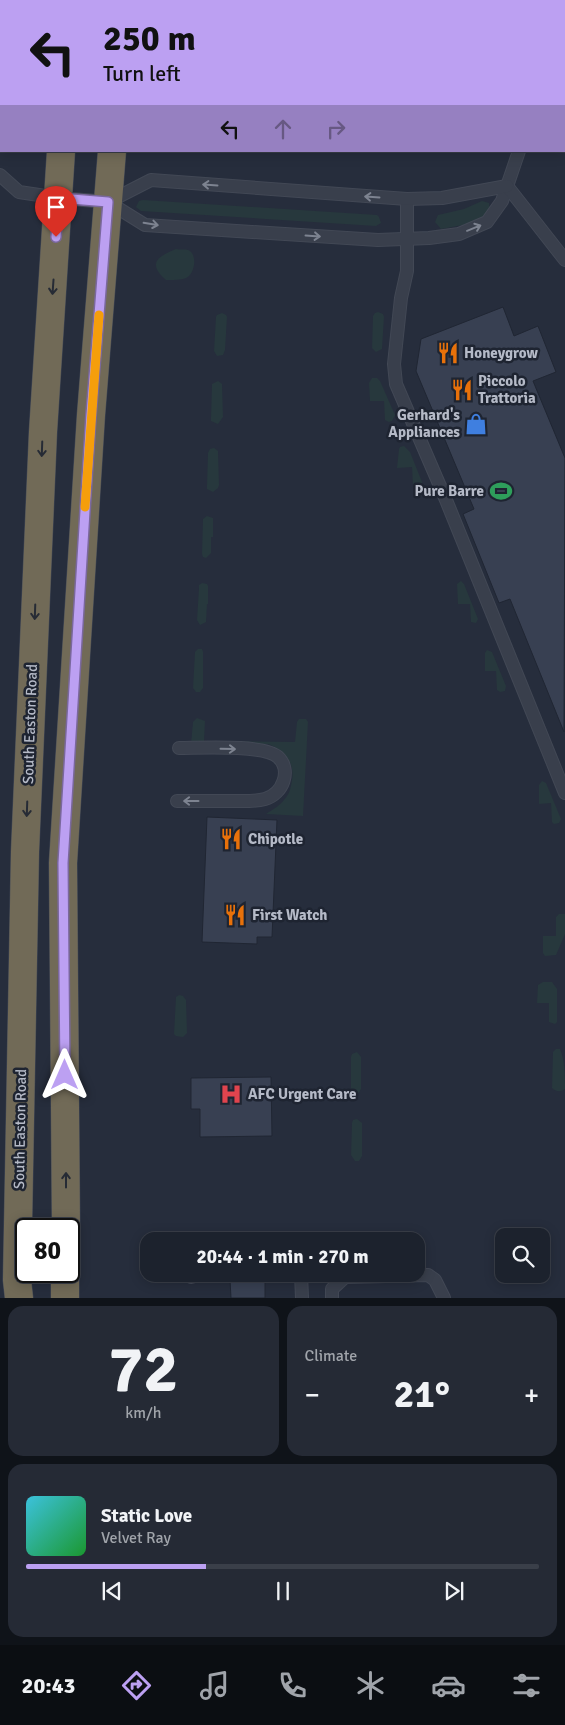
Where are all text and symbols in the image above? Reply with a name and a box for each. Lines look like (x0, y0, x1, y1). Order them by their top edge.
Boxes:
text: 250 m (103, 17, 196, 60)
icon: left (20, 20, 85, 85)
text: Turn left (103, 60, 181, 87)
icon: left (216, 115, 244, 143)
icon: ahead (269, 115, 297, 143)
icon: right (322, 115, 350, 143)
one-way arrow (202, 180, 218, 189)
pin (35, 186, 77, 237)
one-way arrow (364, 192, 380, 202)
icon: arrive (42, 193, 70, 221)
one-way arrow (143, 219, 159, 229)
one-way arrow (466, 223, 481, 233)
one-way arrow (305, 231, 321, 240)
one-way arrow (48, 279, 57, 295)
restaurant icon: Honeygrow (435, 340, 461, 366)
place label: Honeygrow (464, 344, 539, 362)
place label: Piccolo Trattoria (478, 372, 536, 407)
restaurant icon: Piccolo Trattoria (449, 377, 475, 403)
place label: Gerhard's Appliances (388, 406, 460, 441)
shop icon: Gerhard's Appliances (463, 411, 489, 437)
one-way arrow (37, 441, 47, 457)
sports icon: Pure Barre (488, 478, 514, 504)
place label: Pure Barre (415, 482, 484, 500)
one-way arrow (30, 603, 40, 619)
street label: South Easton Road (19, 664, 41, 784)
one-way arrow (220, 744, 236, 754)
one-way arrow (183, 796, 200, 806)
one-way arrow (22, 801, 31, 817)
restaurant icon: Chipotle (218, 826, 244, 852)
place label: Chipotle (248, 830, 303, 848)
restaurant icon: First Watch (222, 902, 248, 928)
place label: First Watch (252, 906, 327, 924)
position arrow (38, 1048, 90, 1100)
street label: South Easton Road (10, 1069, 30, 1189)
hospital icon: AFC Urgent Care (218, 1081, 244, 1107)
place label: AFC Urgent Care (248, 1085, 356, 1103)
one-way arrow (61, 1172, 71, 1188)
speed limit sign: 80 (15, 1218, 80, 1283)
map controls (495, 1228, 550, 1283)
button: search (495, 1228, 550, 1283)
text: 20:44 · 1 min · 270 m (196, 1245, 369, 1269)
text: 72 (108, 1330, 178, 1410)
text: Climate (305, 1346, 357, 1366)
text: 21° (394, 1371, 450, 1418)
text: − (305, 1378, 320, 1412)
text: + (524, 1378, 539, 1412)
text: km/h (125, 1403, 161, 1423)
text: Static Love (101, 1504, 192, 1528)
text: Velvet Ray (101, 1528, 171, 1548)
icon: previous (98, 1577, 126, 1605)
icon: pause (269, 1577, 297, 1605)
icon: next (440, 1577, 468, 1605)
icon: directions (119, 1668, 154, 1703)
icon: music (197, 1668, 232, 1703)
icon: phone (275, 1668, 310, 1703)
icon: climate (353, 1668, 388, 1703)
icon: car (431, 1668, 466, 1703)
icon: filters (509, 1668, 544, 1703)
text: 20:43 (22, 1672, 76, 1699)

